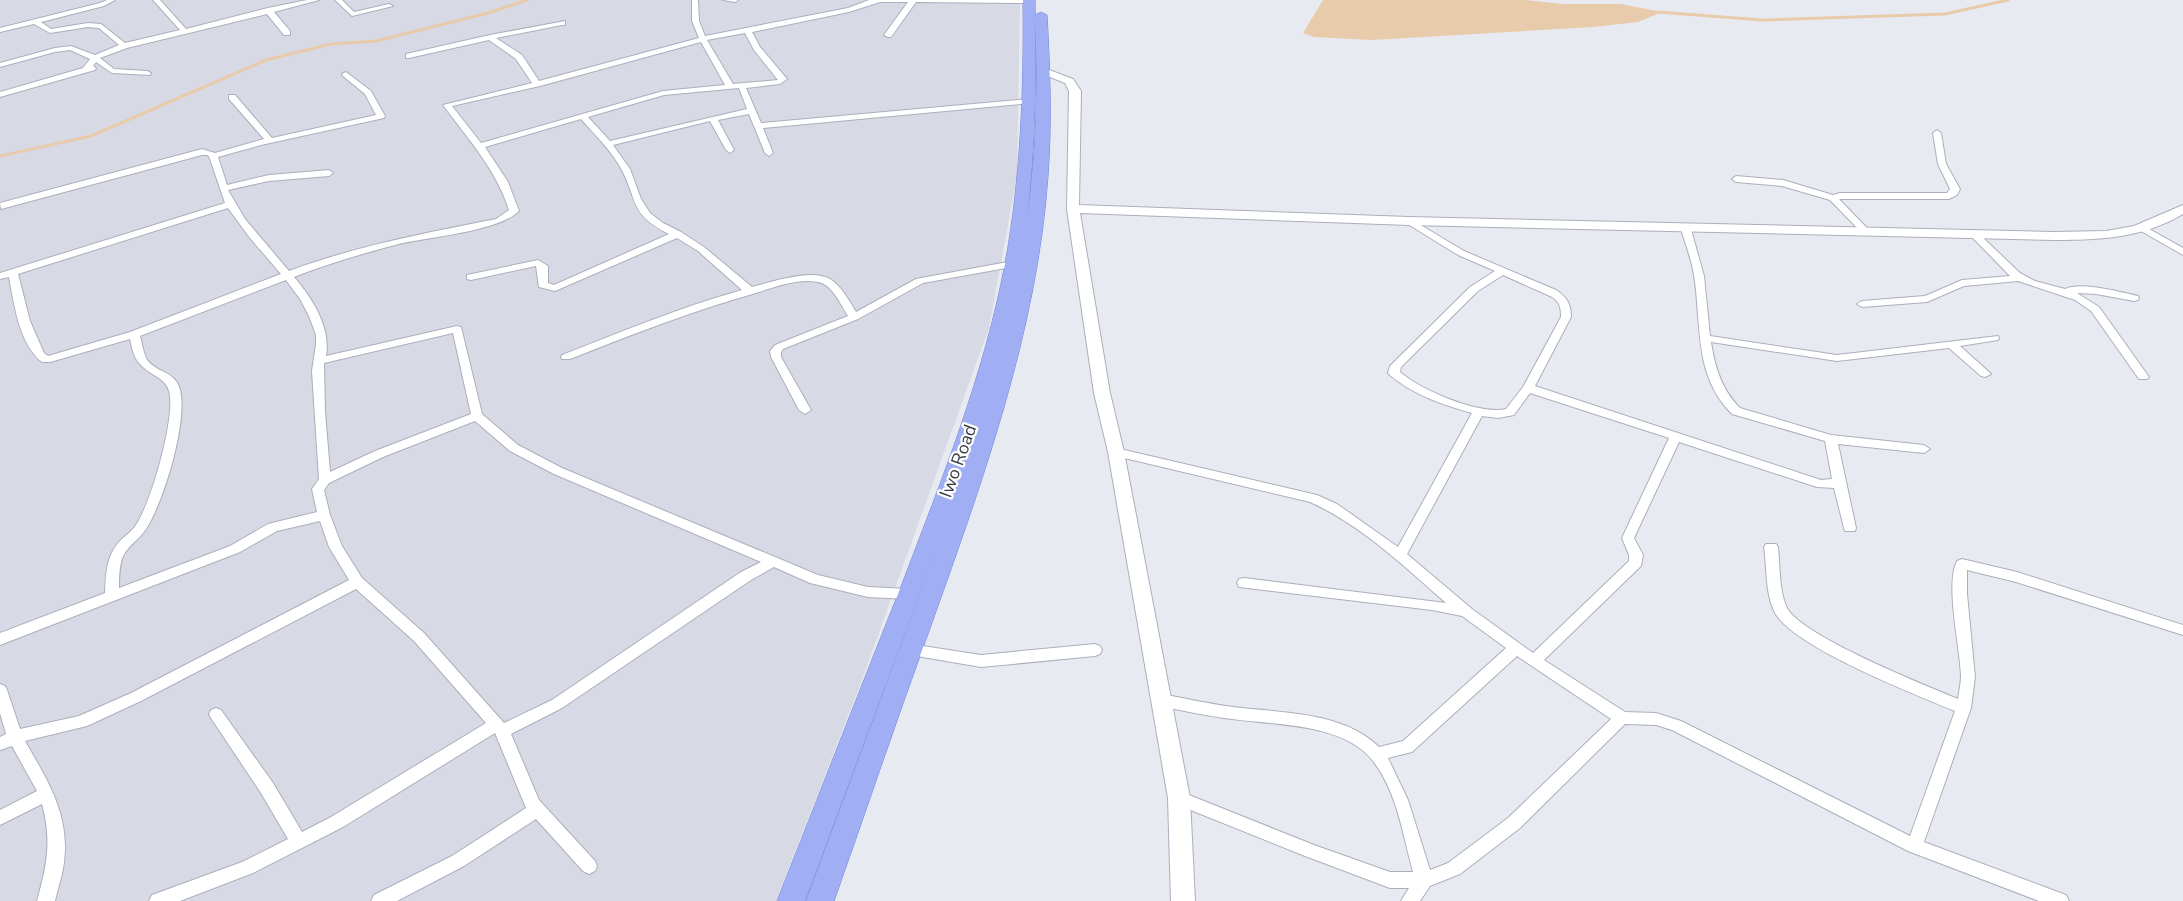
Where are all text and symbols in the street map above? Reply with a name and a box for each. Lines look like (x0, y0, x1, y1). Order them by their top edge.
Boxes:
street label: Iwo Road (934, 421, 982, 501)

